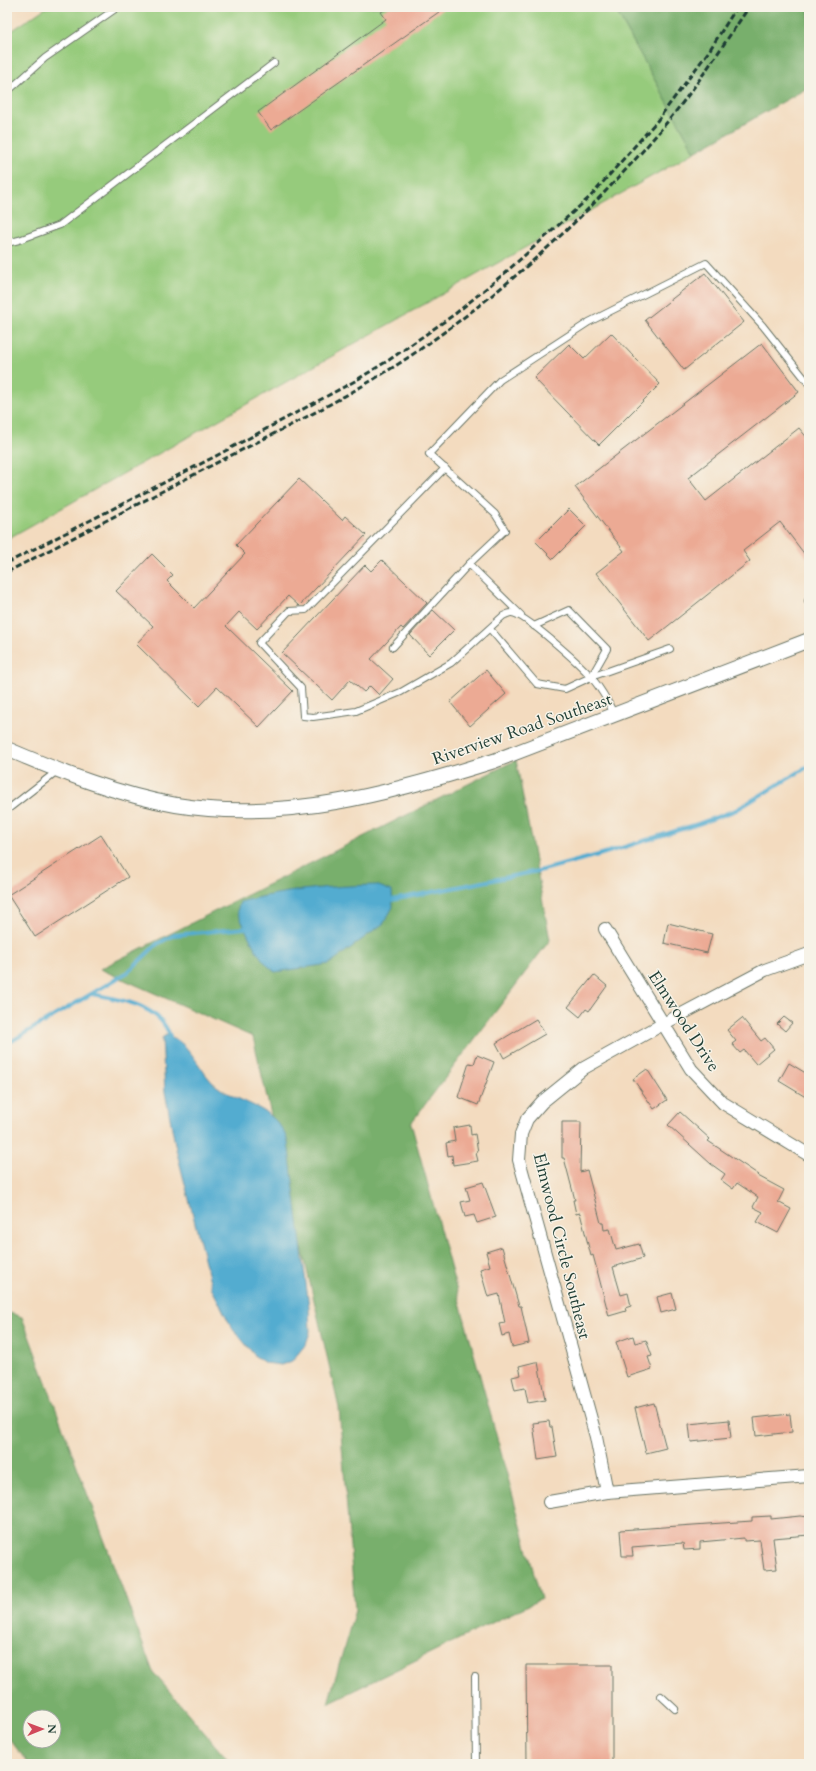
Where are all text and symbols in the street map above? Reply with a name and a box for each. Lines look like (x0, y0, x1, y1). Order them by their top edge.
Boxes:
street label: Riverview Road Southeast (429, 687, 615, 771)
street label: Elmwood Drive (643, 966, 725, 1076)
street label: Elmwood Circle Southeast (528, 1151, 596, 1342)
north arrow (22, 1709, 62, 1749)
text: N (44, 1724, 59, 1734)

